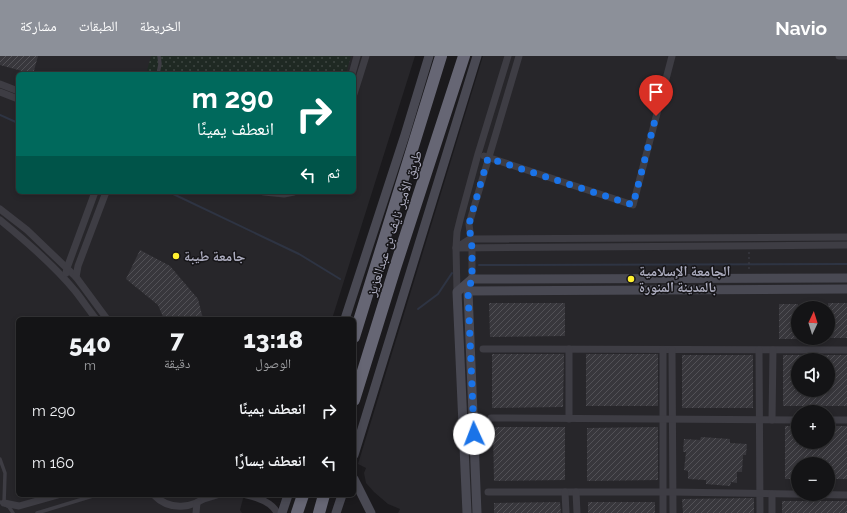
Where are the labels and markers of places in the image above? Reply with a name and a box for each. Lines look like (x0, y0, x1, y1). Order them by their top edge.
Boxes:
pin (639, 75, 673, 116)
place label: جامعة طيبة (184, 248, 245, 265)
marker: جامعة طيبة (171, 251, 181, 261)
place label: الجامعة الإسلامية بالمدينة المنورة (639, 263, 730, 296)
marker: الجامعة الإسلامية بالمدينة المنورة (626, 274, 636, 284)

